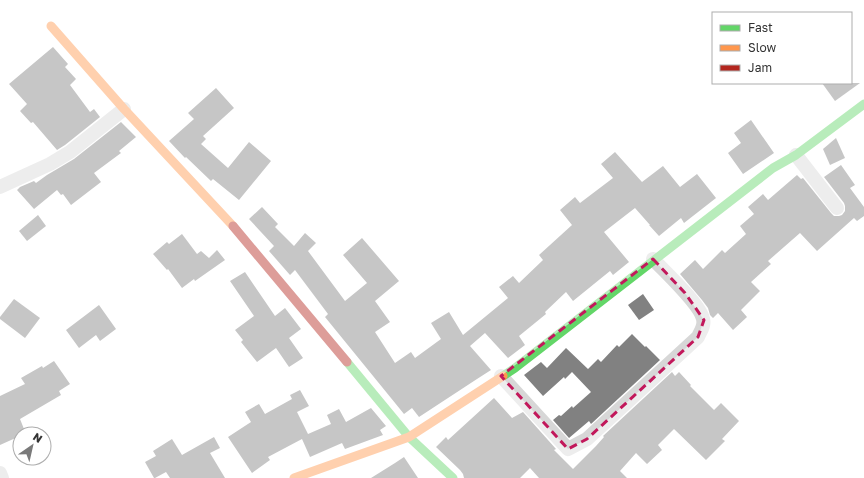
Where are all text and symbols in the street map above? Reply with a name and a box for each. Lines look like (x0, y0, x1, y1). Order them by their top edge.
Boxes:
legend (712, 12, 852, 84)
text: Fast (748, 20, 773, 35)
text: Slow (748, 40, 776, 55)
text: Jam (748, 60, 772, 75)
north arrow (12, 426, 52, 466)
text: N (31, 430, 45, 445)

